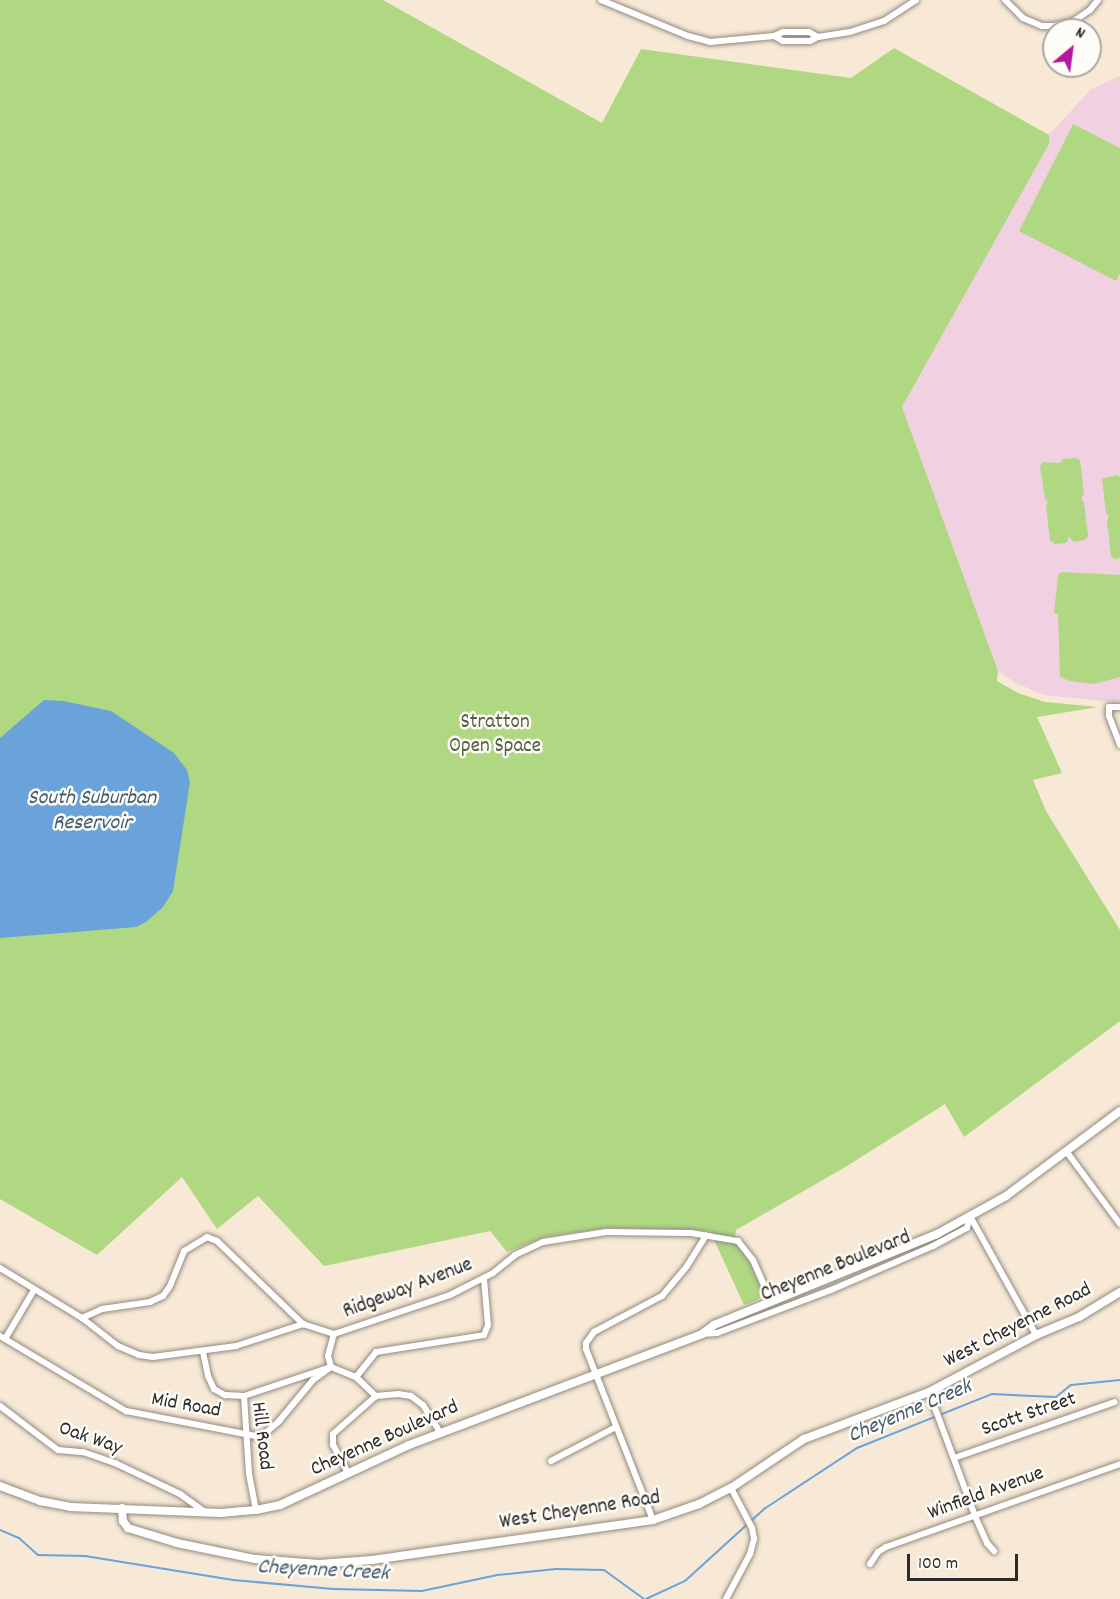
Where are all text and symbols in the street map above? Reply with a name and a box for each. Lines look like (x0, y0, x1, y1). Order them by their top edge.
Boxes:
north arrow (1042, 18, 1102, 78)
text: N (1071, 22, 1089, 46)
park label: Stratton Open Space (449, 710, 541, 760)
water label: South Suburban Reservoir (28, 785, 156, 836)
street label: Cheyenne Boulevard (757, 1225, 915, 1309)
street label: Ridgeway Avenue (340, 1253, 476, 1325)
street label: West Cheyenne Road (940, 1278, 1096, 1374)
water label: Cheyenne Creek (844, 1374, 976, 1450)
street label: Scott Street (978, 1387, 1080, 1443)
street label: Mid Road (149, 1388, 223, 1424)
street label: Cheyenne Boulevard (307, 1395, 463, 1483)
street label: Hill Road (244, 1400, 278, 1472)
street label: Oak Way (55, 1416, 125, 1462)
street label: Winfield Avenue (925, 1461, 1047, 1527)
street label: West Cheyenne Road (498, 1486, 662, 1536)
scale bar (910, 1542, 1021, 1580)
text: 100 m (918, 1552, 958, 1577)
water label: Cheyenne Creek (257, 1554, 389, 1588)

